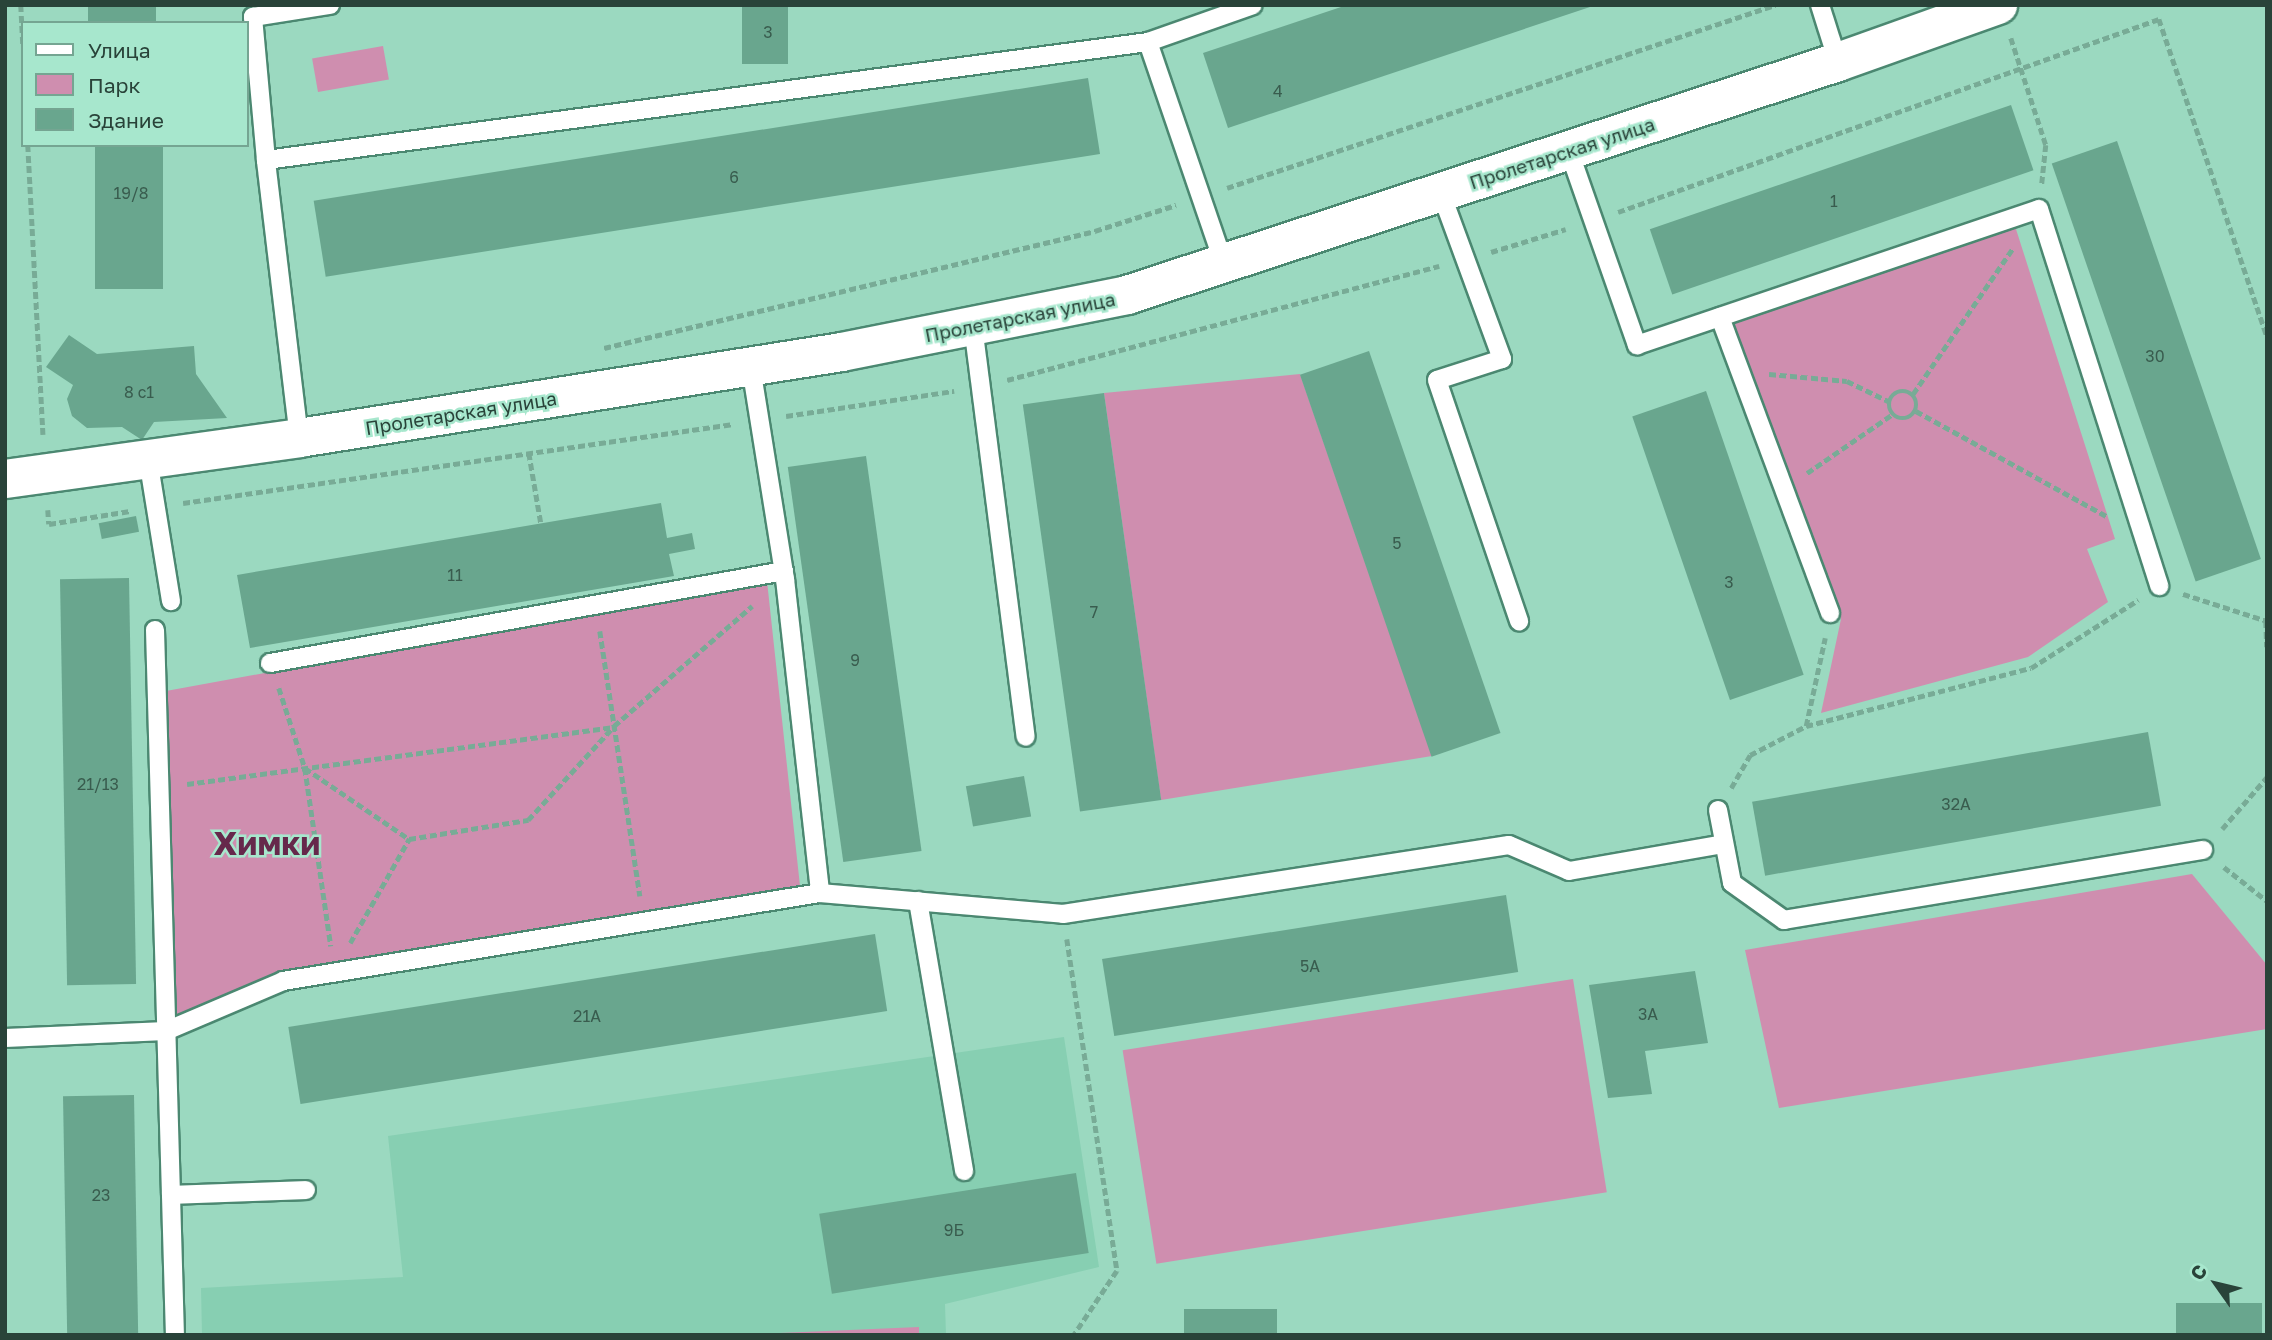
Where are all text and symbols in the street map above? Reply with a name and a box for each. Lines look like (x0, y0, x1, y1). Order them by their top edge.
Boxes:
legend (21, 21, 248, 147)
house number: 3 (763, 22, 773, 42)
text: Улица (88, 37, 151, 63)
text: Парк (88, 72, 141, 98)
house number: 4 (1273, 81, 1283, 101)
text: Здание (88, 107, 164, 133)
street label: Пролетарская улица (1466, 112, 1658, 194)
house number: 6 (729, 167, 739, 187)
house number: 19/8 (114, 183, 148, 203)
house number: 1 (1830, 191, 1838, 211)
street label: Пролетарская улица (923, 287, 1117, 347)
house number: 30 (2145, 346, 2165, 366)
house number: 8 с1 (124, 382, 154, 402)
street label: Пролетарская улица (364, 387, 558, 439)
house number: 5 (1392, 533, 1402, 553)
house number: 11 (447, 565, 463, 585)
house number: 3 (1724, 572, 1734, 592)
house number: 7 (1090, 602, 1098, 622)
house number: 9 (850, 650, 860, 670)
house number: 21/13 (77, 774, 119, 794)
house number: 32А (1941, 794, 1971, 814)
district label: Химки (214, 823, 320, 863)
house number: 5А (1300, 956, 1320, 976)
house number: 3А (1638, 1004, 1658, 1024)
house number: 21А (573, 1006, 601, 1026)
house number: 23 (92, 1185, 110, 1205)
house number: 9Б (944, 1220, 964, 1240)
north arrow (2181, 1249, 2251, 1319)
text: С (2185, 1260, 2211, 1284)

